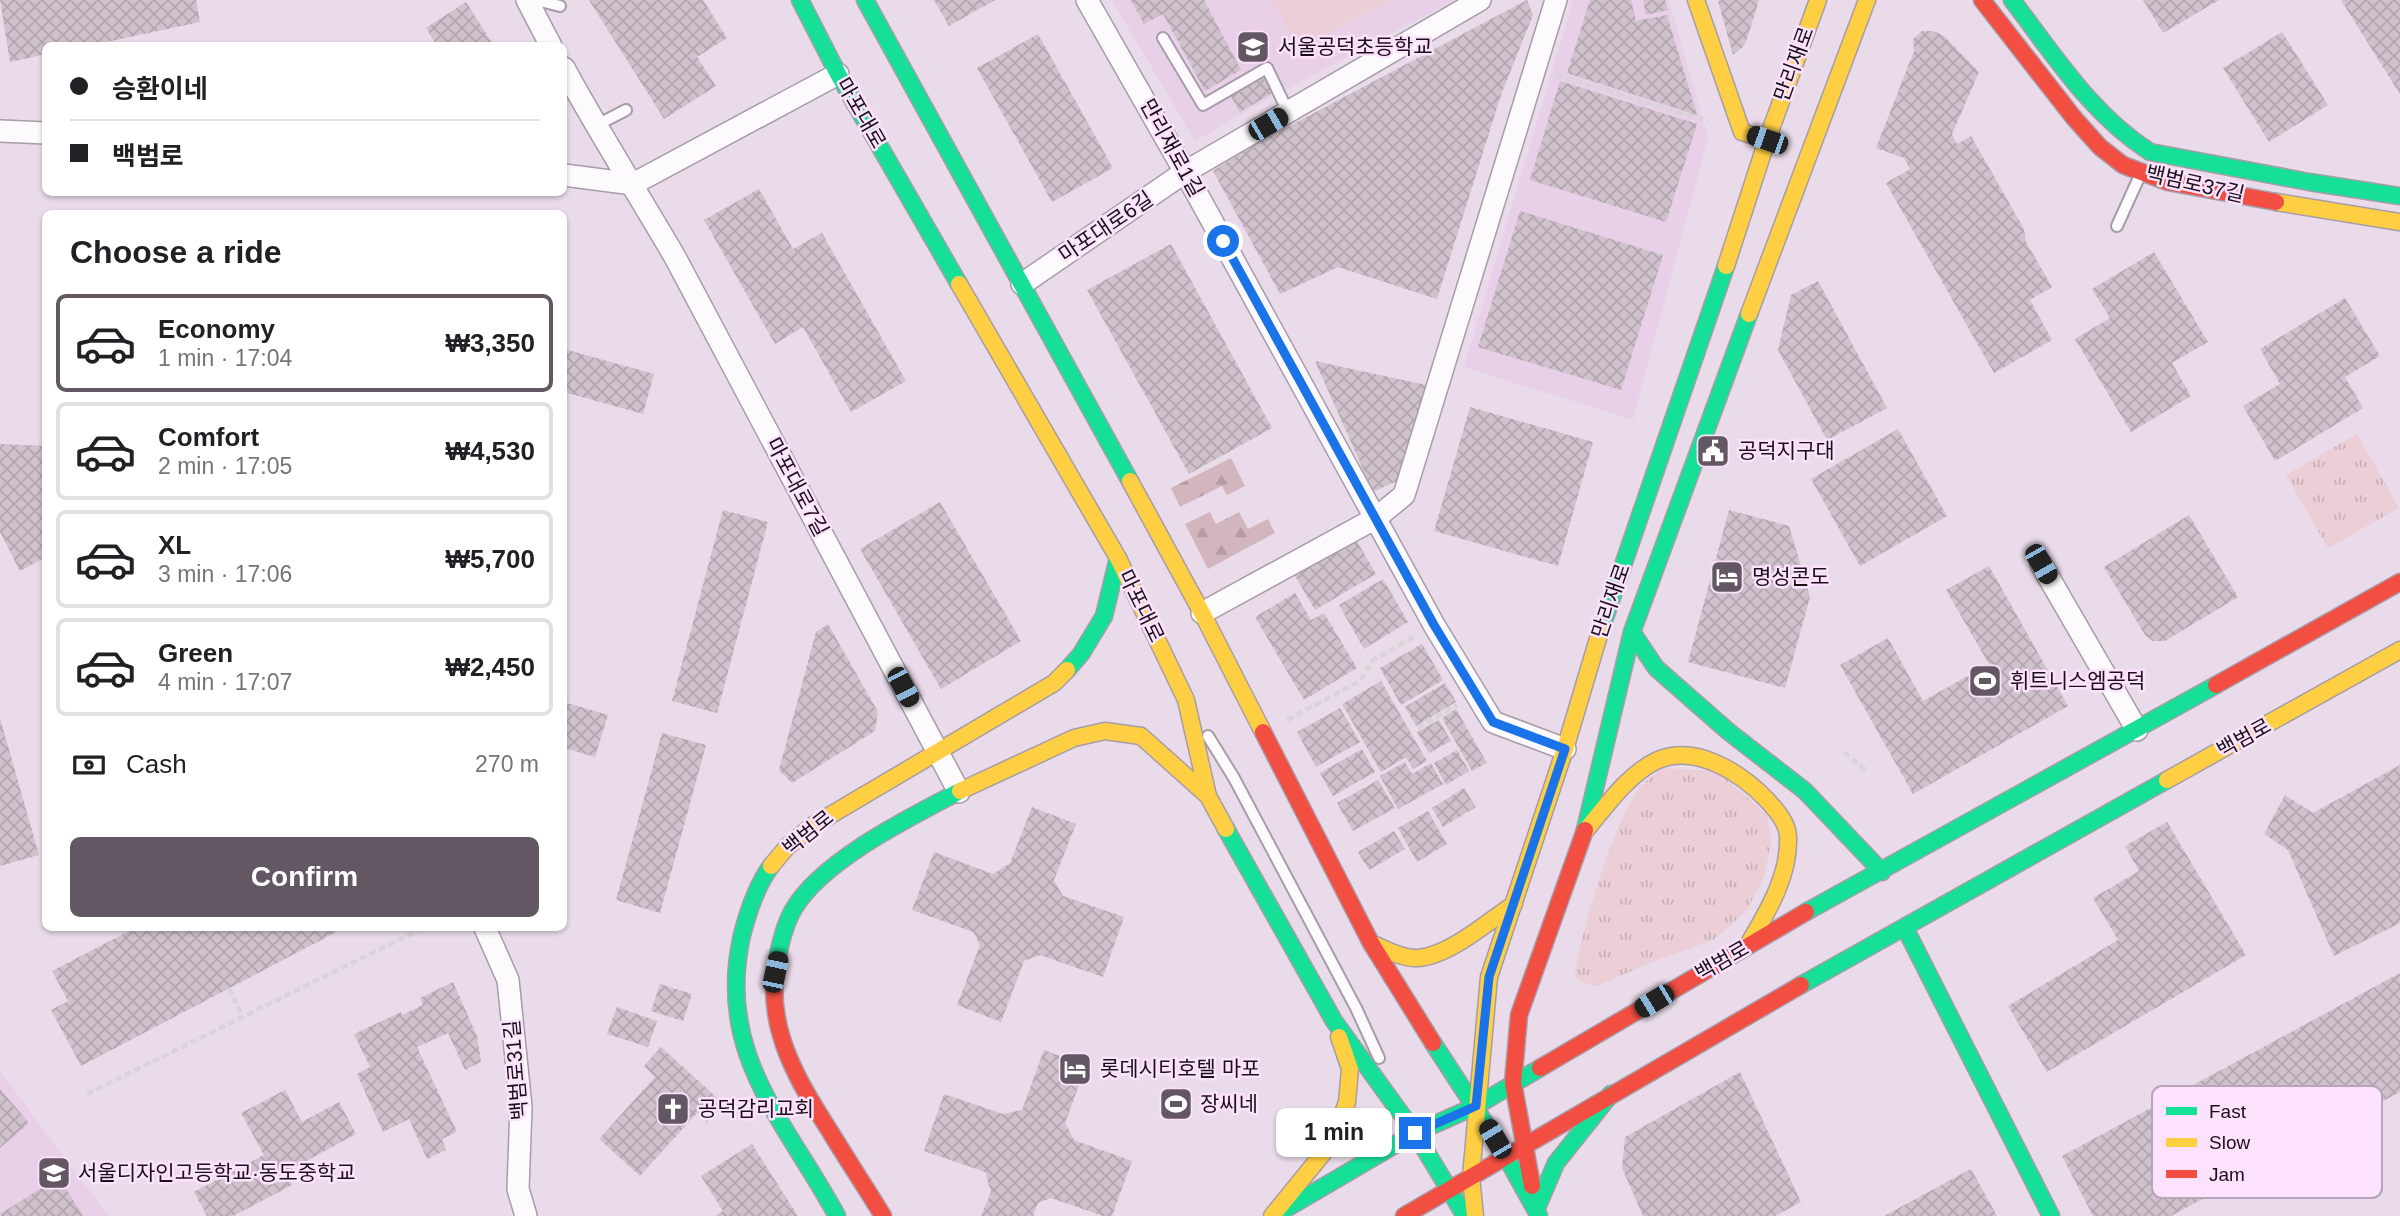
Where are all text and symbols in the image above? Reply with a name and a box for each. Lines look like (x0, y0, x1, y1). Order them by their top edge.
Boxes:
street label: 만리재로 (1770, 24, 1818, 104)
school or university icon: 서울공덕초등학교 (1234, 28, 1272, 66)
place label: 서울공덕초등학교 (1278, 35, 1433, 58)
text: 승환이네 (112, 74, 208, 104)
street label: 마포대로 (832, 74, 891, 152)
street label: 만리재로1길 (1136, 95, 1209, 201)
car (1245, 104, 1292, 144)
car (1744, 123, 1791, 157)
text: 백범로 (112, 141, 184, 171)
street label: 백범로37길 (2143, 161, 2247, 206)
street label: 마포대로6길 (1054, 187, 1157, 266)
route start (1207, 225, 1239, 257)
text: Choose a ride (70, 234, 282, 270)
icon: car (74, 312, 137, 375)
text: Economy (158, 314, 275, 344)
text: ₩3,350 (445, 328, 535, 358)
text: 1 min · 17:04 (158, 345, 292, 371)
icon: car (74, 420, 137, 483)
text: Comfort (158, 422, 259, 452)
public building icon: 공덕지구대 (1694, 432, 1732, 470)
street label: 마포대로7길 (762, 434, 833, 540)
text: ₩4,530 (445, 436, 535, 466)
place label: 공덕지구대 (1738, 439, 1835, 462)
text: 2 min · 17:05 (158, 453, 292, 479)
icon: car (74, 528, 137, 591)
text: XL (158, 530, 191, 560)
car (2022, 541, 2061, 587)
text: ₩5,700 (445, 544, 535, 574)
hotel icon: 명성콘도 (1708, 558, 1746, 596)
text: 3 min · 17:06 (158, 561, 292, 587)
street label: 만리재로 (1587, 561, 1634, 641)
place label: 명성콘도 (1752, 565, 1829, 588)
street label: 마포대로 (1114, 566, 1169, 646)
icon: car (74, 636, 137, 699)
text: Green (158, 638, 233, 668)
text: ₩2,450 (445, 652, 535, 682)
sports icon: 휘트니스엠공덕 (1966, 662, 2004, 700)
car (884, 664, 923, 710)
text: 4 min · 17:07 (158, 669, 292, 695)
place label: 휘트니스엠공덕 (2010, 669, 2145, 692)
street label: 백범로 (2213, 713, 2275, 762)
icon: cash (70, 746, 108, 784)
text: Cash (126, 749, 187, 779)
text: 270 m (475, 751, 539, 777)
street label: 백범로 (778, 805, 837, 860)
button: Confirm (70, 837, 539, 917)
street label: 백범로 (1691, 936, 1753, 985)
car (761, 949, 790, 995)
car (1631, 981, 1678, 1021)
street label: 백범로31길 (500, 1019, 531, 1121)
hotel icon: 롯데시티호텔 마포 (1056, 1050, 1094, 1088)
place label: 롯데시티호텔 마포 (1100, 1057, 1260, 1080)
sports icon: 장씨네 (1157, 1085, 1195, 1123)
legend (2152, 1086, 2382, 1198)
church icon: 공덕감리교회 (654, 1090, 692, 1128)
place label: 장씨네 (1200, 1092, 1258, 1115)
place label: 공덕감리교회 (698, 1097, 814, 1120)
text: Fast (2209, 1101, 2247, 1122)
callout: 1 min (1275, 1108, 1390, 1158)
car (1476, 1116, 1515, 1162)
route end (1399, 1117, 1431, 1149)
text: 1 min (1304, 1119, 1364, 1145)
text: Slow (2209, 1132, 2250, 1153)
school or university icon: 서울디자인고등학교·동도중학교 (35, 1154, 73, 1192)
place label: 서울디자인고등학교·동도중학교 (78, 1161, 355, 1184)
text: Jam (2209, 1164, 2245, 1185)

